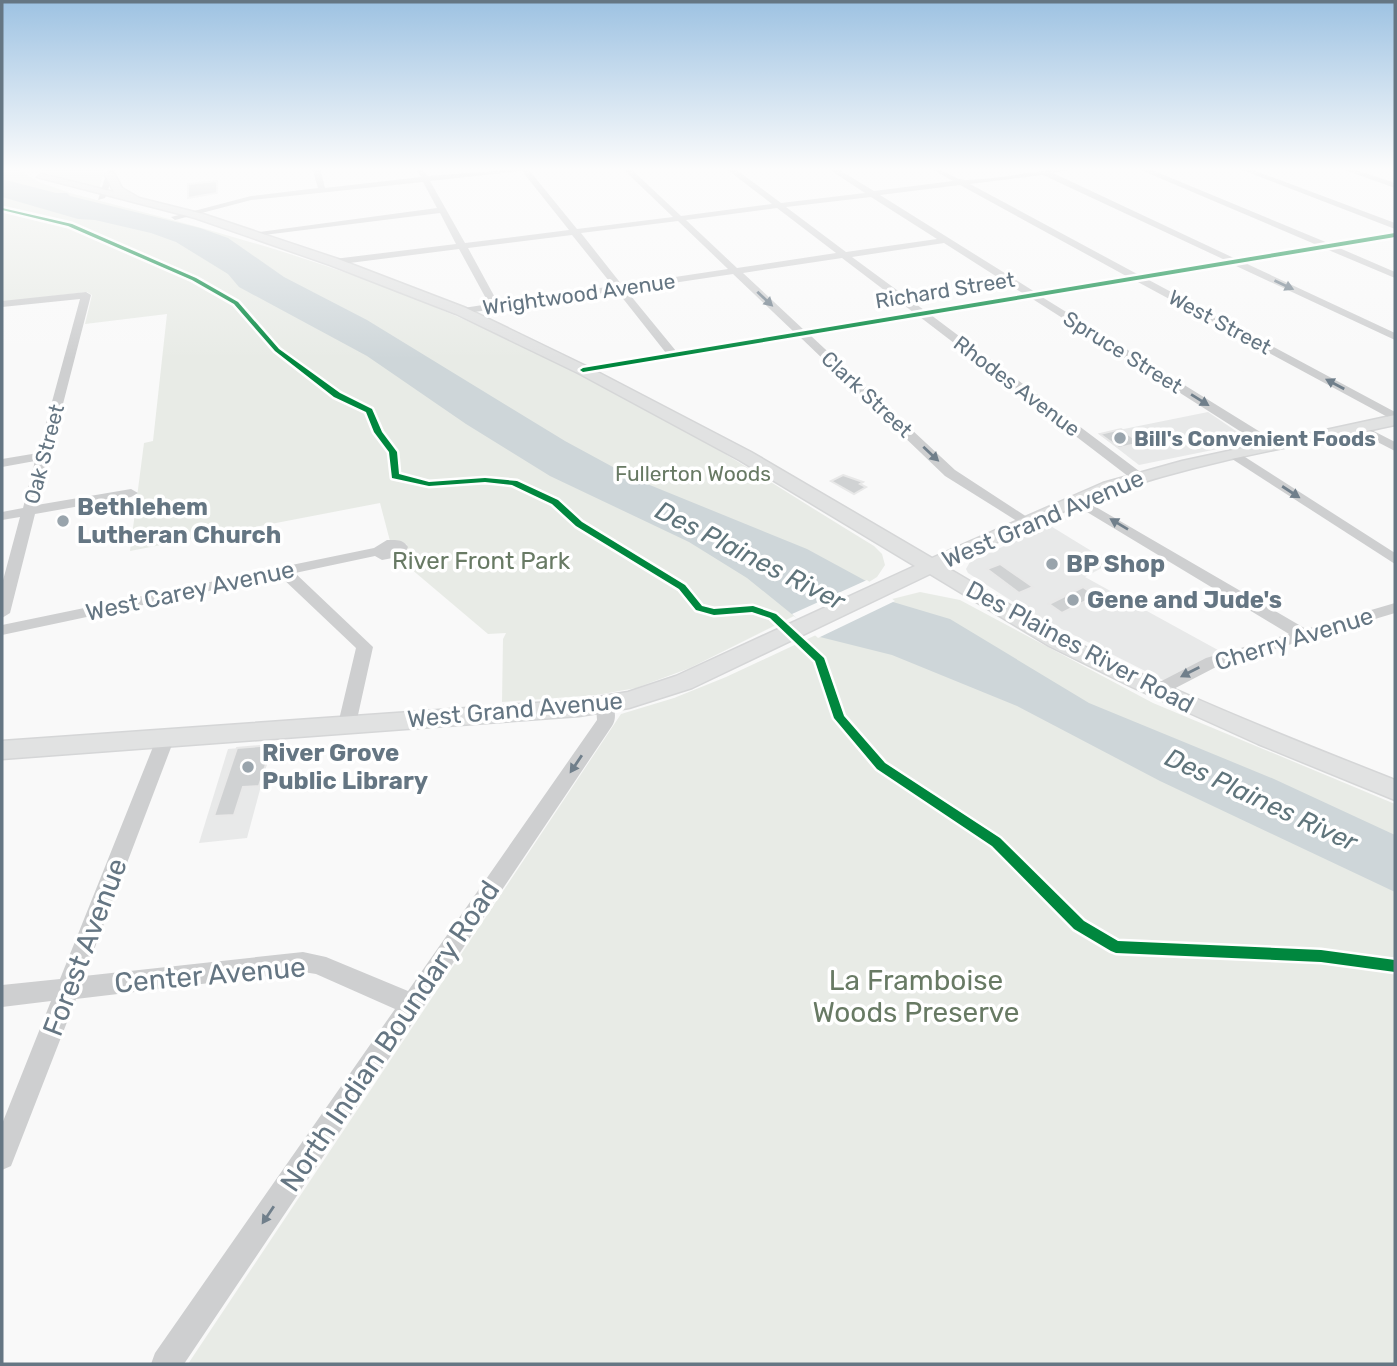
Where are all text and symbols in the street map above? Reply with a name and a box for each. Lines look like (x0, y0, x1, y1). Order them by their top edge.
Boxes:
street label: Richard Street (873, 267, 1017, 313)
street label: Wrightwood Avenue (481, 268, 677, 320)
one-way arrow (1274, 279, 1294, 290)
street label: West Street (1164, 284, 1276, 360)
one-way arrow (756, 290, 773, 306)
street label: Spruce Street (1059, 306, 1187, 398)
street label: Rhodes Avenue (949, 330, 1085, 442)
street label: Clark Street (816, 346, 918, 442)
one-way arrow (1325, 378, 1345, 390)
one-way arrow (1191, 394, 1210, 407)
street label: Oak Street (19, 401, 69, 507)
place label: Bill's Convenient Foods (1134, 426, 1376, 451)
marker: Bill's Convenient Foods (1112, 430, 1128, 446)
one-way arrow (922, 446, 939, 462)
park label: Fullerton Woods (615, 461, 771, 486)
street label: West Grand Avenue (938, 464, 1148, 574)
one-way arrow (1282, 485, 1301, 498)
place label: Bethlehem Lutheran Church (77, 493, 281, 549)
water label: Des Plaines River (650, 495, 851, 618)
marker: Bethlehem Lutheran Church (55, 513, 71, 529)
one-way arrow (1109, 518, 1128, 531)
park label: River Front Park (392, 547, 571, 575)
place label: BP Shop (1066, 550, 1165, 578)
street label: West Carey Avenue (83, 555, 297, 627)
marker: BP Shop (1044, 556, 1060, 572)
street label: Des Plaines River Road (961, 575, 1199, 719)
place label: Gene and Jude's (1087, 586, 1282, 614)
marker: Gene and Jude's (1065, 592, 1081, 608)
street label: Cherry Avenue (1211, 602, 1377, 676)
one-way arrow (1180, 667, 1200, 678)
street label: West Grand Avenue (406, 687, 624, 733)
place label: River Grove Public Library (262, 739, 428, 795)
water label: Des Plaines River (1160, 742, 1363, 859)
one-way arrow (569, 755, 583, 773)
marker: River Grove Public Library (240, 759, 256, 775)
street label: Forest Avenue (36, 854, 134, 1040)
street label: North Indian Boundary Road (274, 874, 506, 1198)
street label: Center Avenue (113, 950, 307, 1000)
park label: La Framboise Woods Preserve (812, 964, 1020, 1029)
one-way arrow (262, 1205, 275, 1224)

